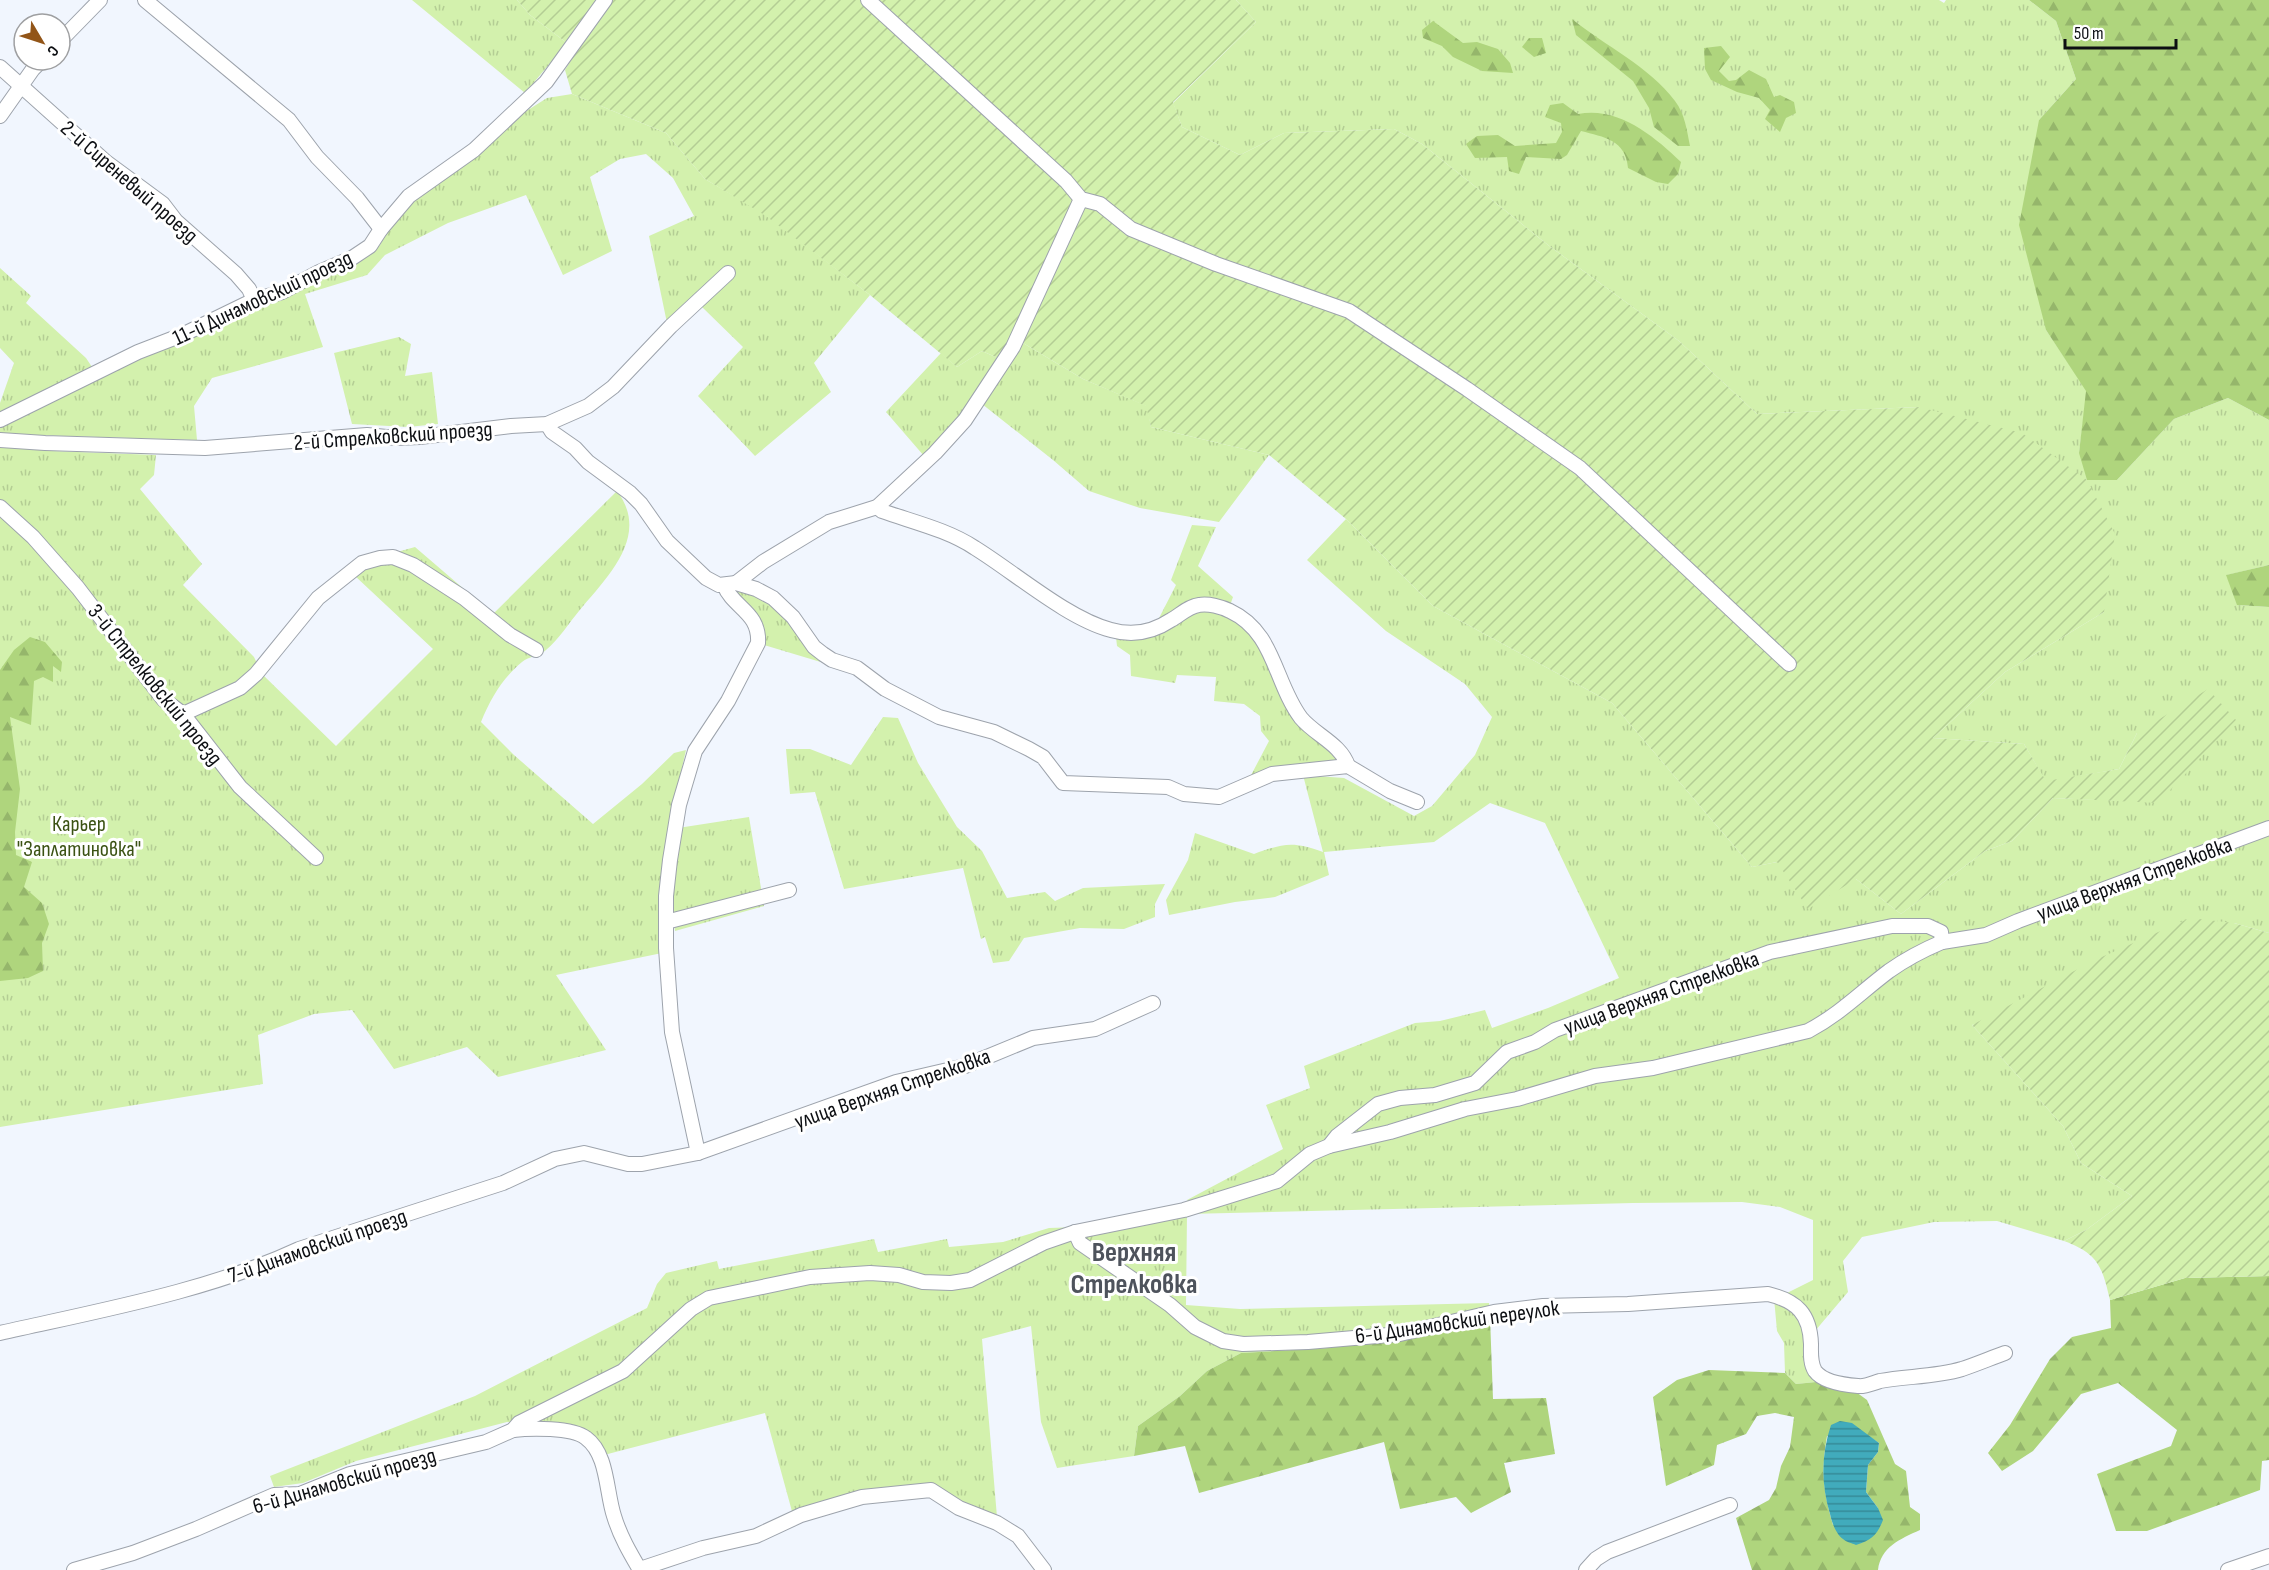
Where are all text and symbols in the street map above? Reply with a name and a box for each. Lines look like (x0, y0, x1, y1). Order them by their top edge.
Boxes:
north arrow (12, 12, 72, 72)
scale bar (2065, 12, 2176, 50)
text: 50 m (2074, 23, 2104, 44)
text: С (43, 41, 62, 60)
street label: 2-й Сиреневый проезд (55, 115, 203, 249)
street label: 11-й Динамовский проезд (169, 245, 357, 352)
street label: 2-й Стрелковский проезд (293, 416, 493, 457)
street label: 3-й Стрелковский проезд (82, 599, 228, 771)
park label: Карьер "Заплатиновка" (17, 811, 141, 863)
street label: улица Верхняя Стрелковка (2033, 832, 2236, 927)
street label: улица Верхняя Стрелковка (1560, 946, 1763, 1041)
street label: улица Верхняя Стрелковка (791, 1043, 994, 1136)
street label: 7-й Динамовский проезд (224, 1203, 410, 1290)
district label: Верхняя Стрелковка (1071, 1236, 1197, 1301)
street label: 6-й Динамовский переулок (1354, 1295, 1562, 1350)
street label: 6-й Динамовский проезд (250, 1442, 439, 1521)

